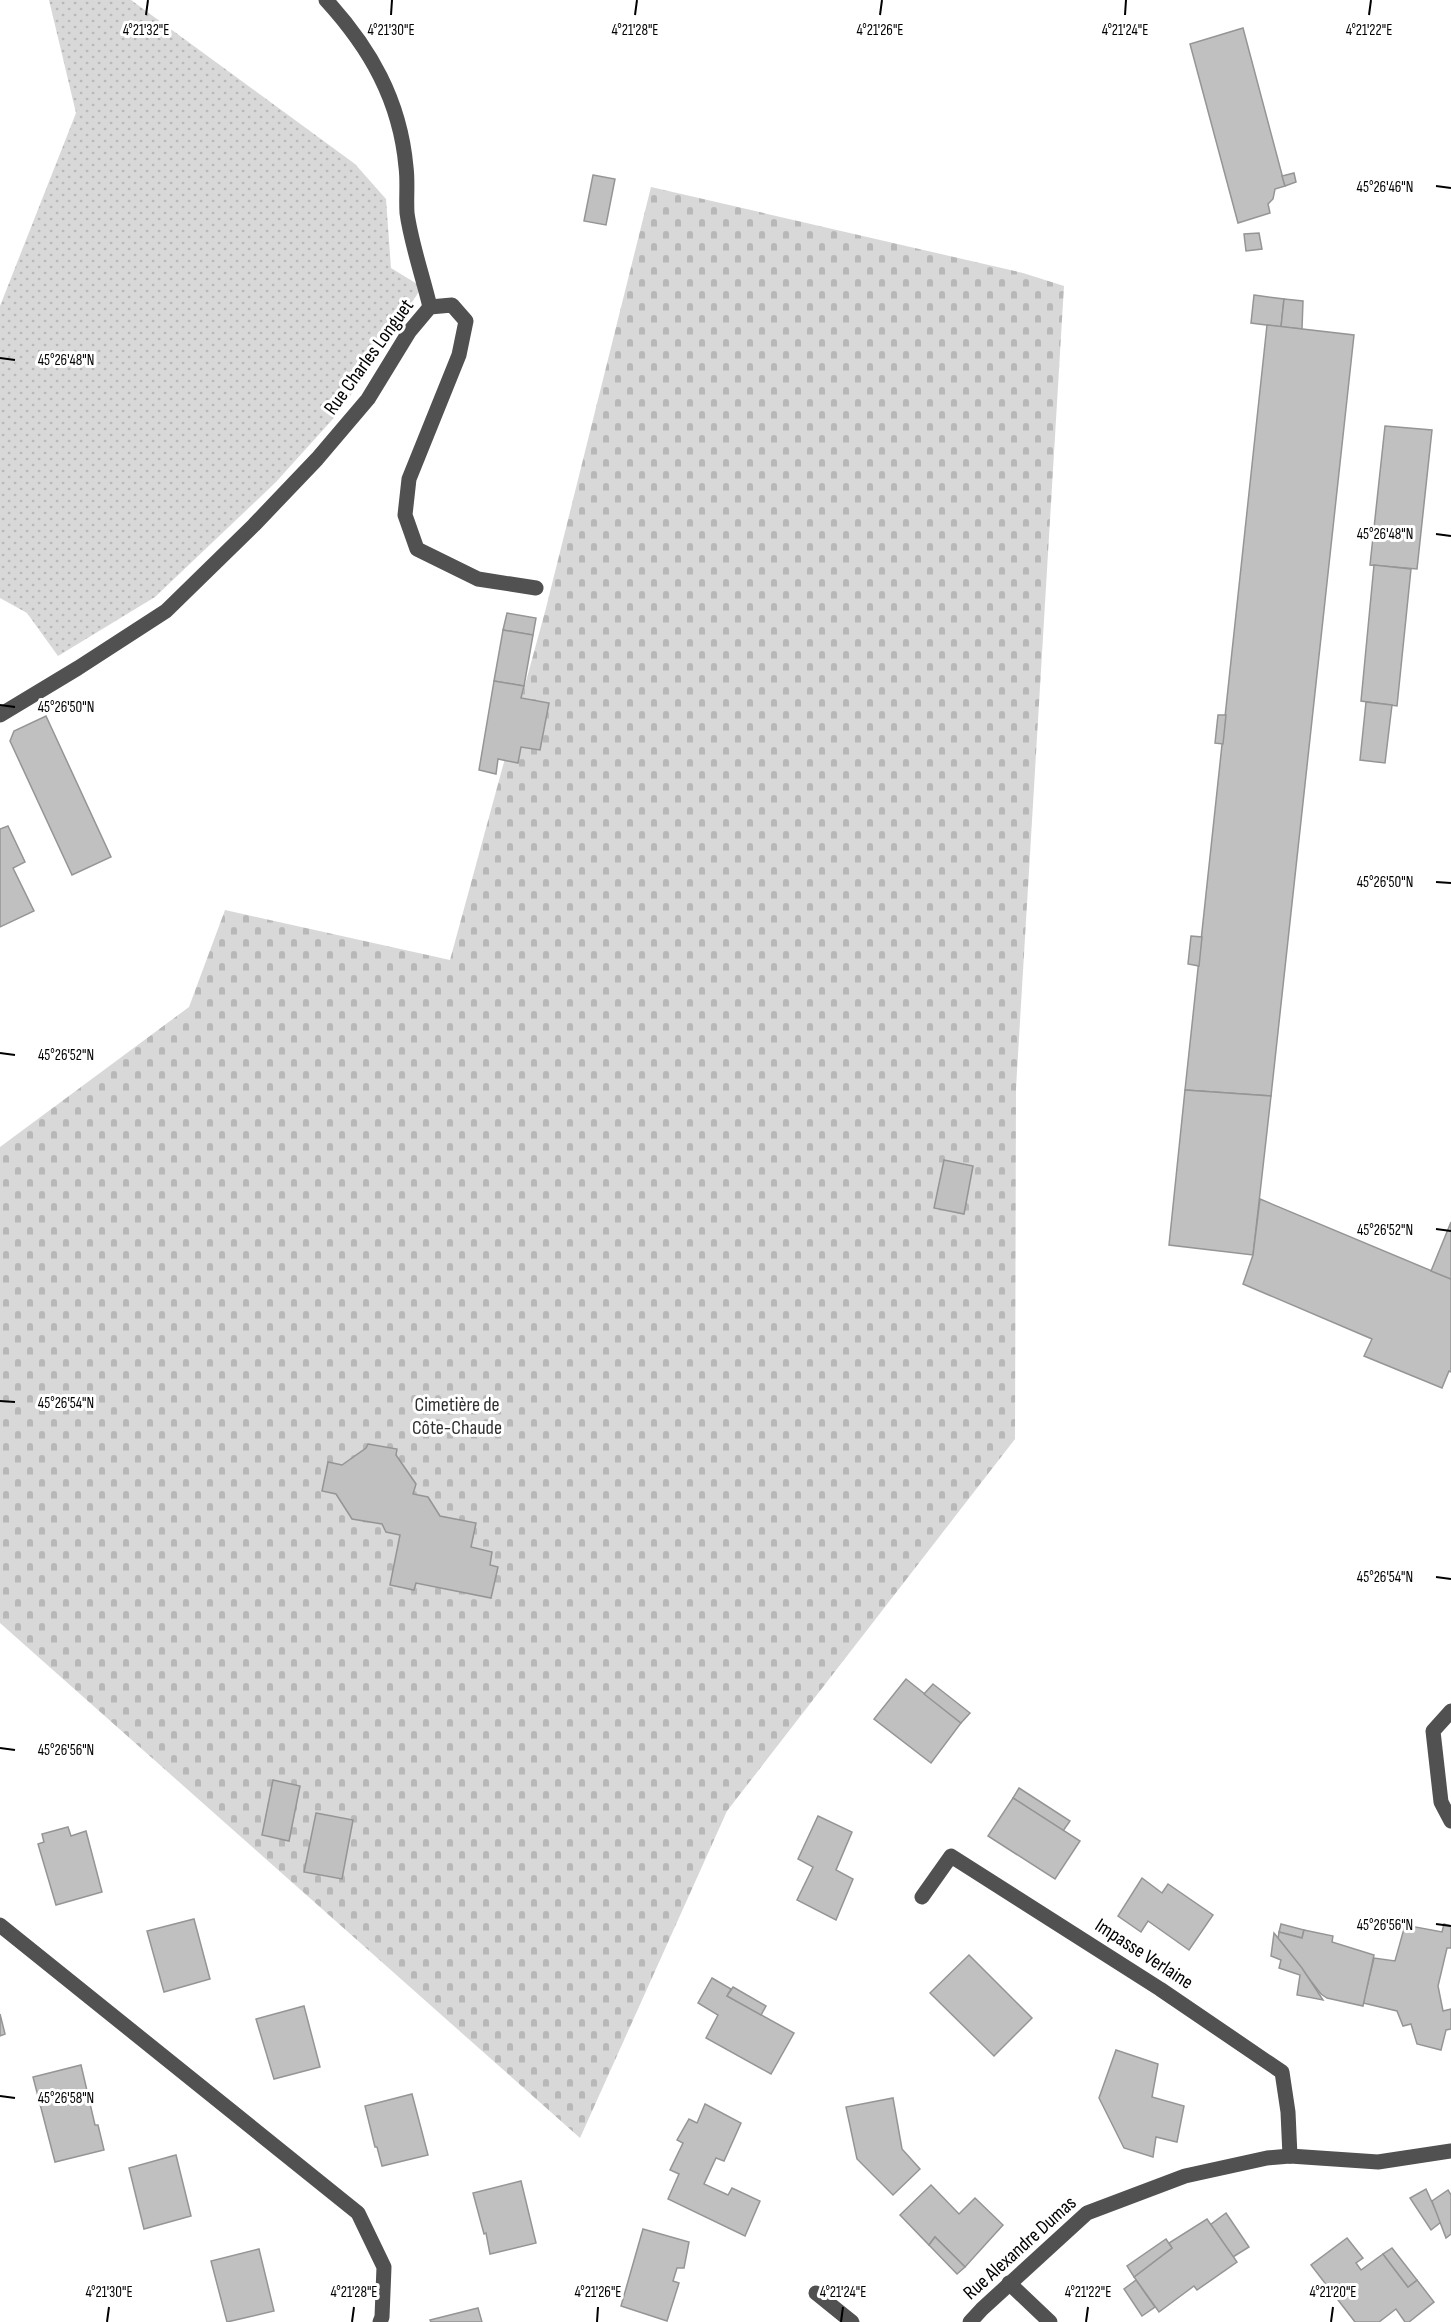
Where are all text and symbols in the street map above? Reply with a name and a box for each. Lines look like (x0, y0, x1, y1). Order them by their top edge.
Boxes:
text: 4°21'32"E (123, 21, 169, 40)
text: 4°21'30"E (367, 21, 415, 40)
text: 4°21'28"E (612, 21, 658, 40)
text: 4°21'26"E (856, 21, 904, 40)
text: 4°21'24"E (1102, 21, 1148, 40)
text: 4°21'22"E (1346, 21, 1392, 40)
text: 45°26'46"N (1357, 178, 1413, 197)
street label: Rue Charles Longuet (319, 294, 419, 420)
text: 45°26'48"N (38, 351, 94, 370)
text: 45°26'48"N (1357, 525, 1413, 544)
text: 45°26'50"N (38, 698, 94, 717)
text: 45°26'50"N (1357, 873, 1413, 892)
text: 45°26'52"N (38, 1046, 94, 1065)
text: 45°26'52"N (1357, 1221, 1413, 1240)
park label: Cimetière de Côte-Chaude (412, 1393, 502, 1440)
text: 45°26'54"N (38, 1394, 94, 1413)
text: 45°26'54"N (1357, 1568, 1413, 1587)
text: 45°26'56"N (38, 1741, 94, 1760)
street label: Impasse Verlaine (1090, 1913, 1198, 1995)
text: 45°26'56"N (1357, 1916, 1413, 1935)
text: 45°26'58"N (38, 2089, 94, 2108)
street label: Rue Alexandre Dumas (959, 2191, 1081, 2305)
text: 4°21'30"E (85, 2283, 133, 2302)
text: 4°21'28"E (331, 2283, 377, 2302)
text: 4°21'26"E (574, 2283, 622, 2302)
text: 4°21'24"E (820, 2283, 866, 2302)
text: 4°21'22"E (1065, 2283, 1111, 2302)
text: 4°21'20"E (1309, 2283, 1357, 2302)

